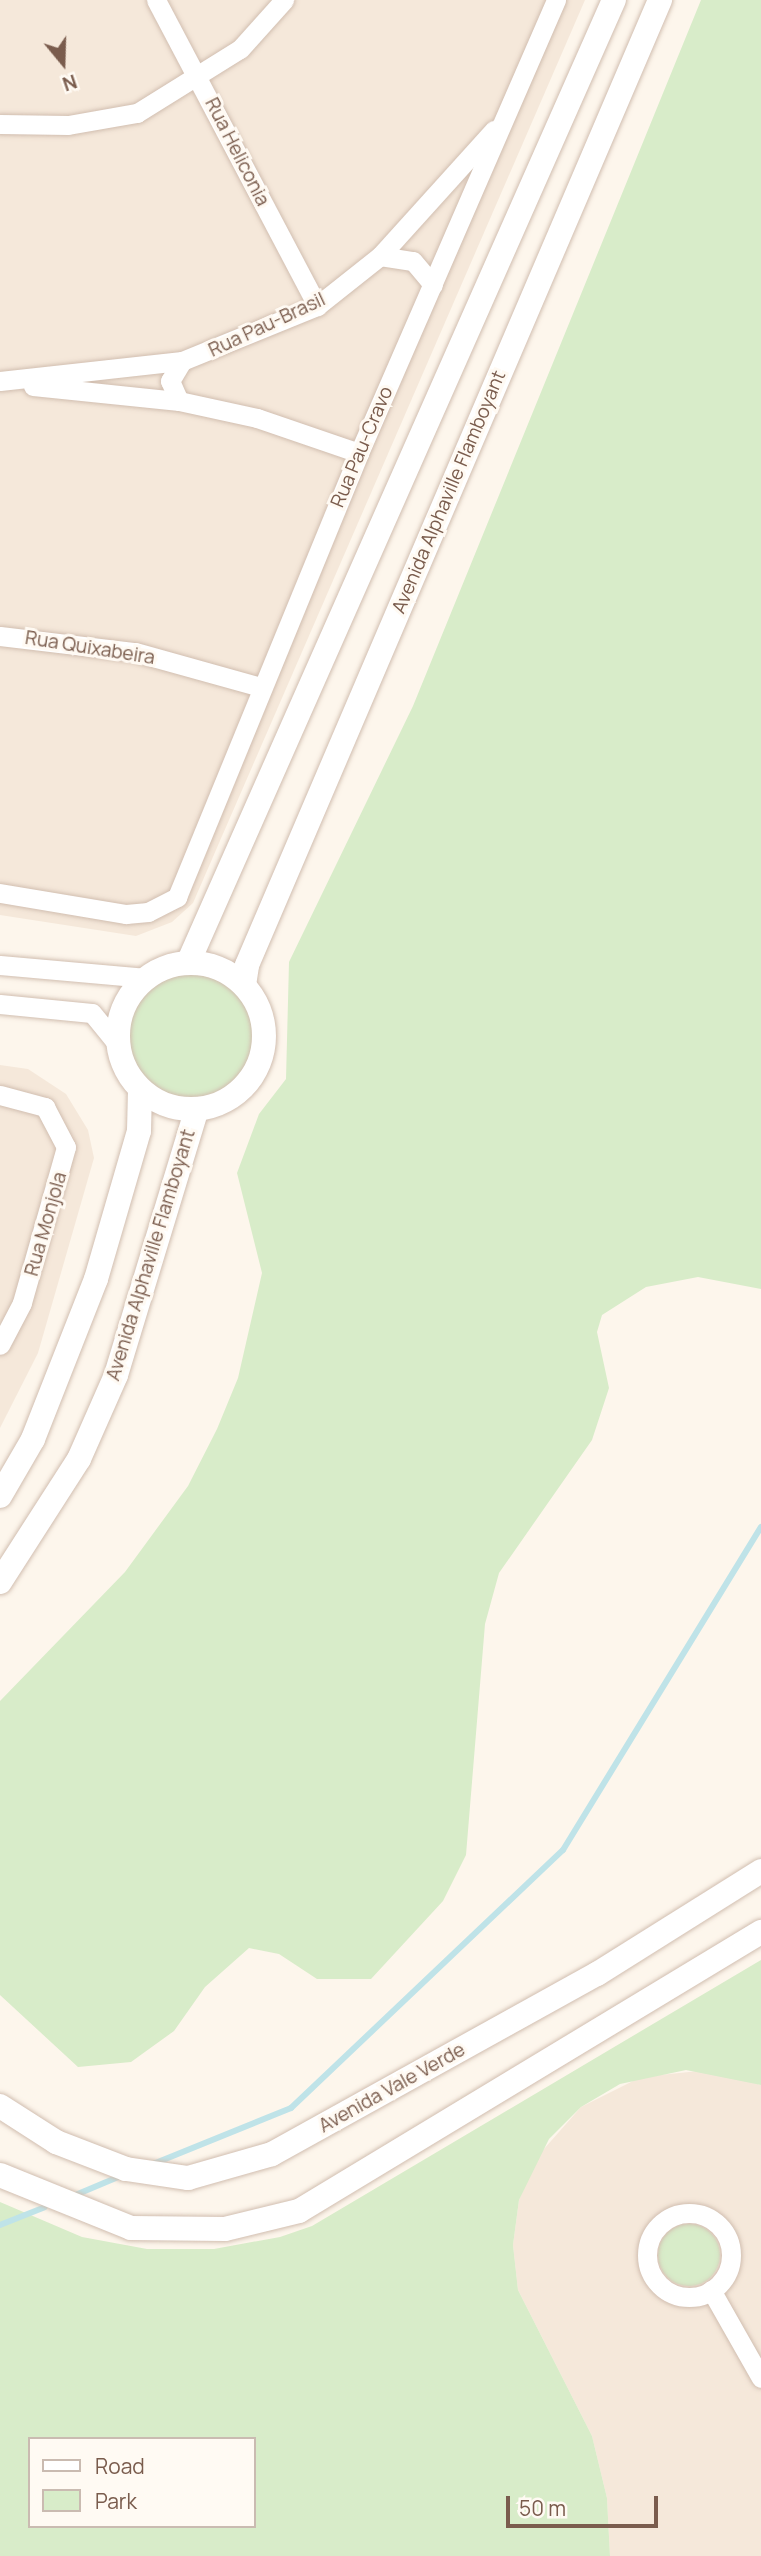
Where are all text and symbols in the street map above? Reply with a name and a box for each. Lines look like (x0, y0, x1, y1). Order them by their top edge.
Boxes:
north arrow (28, 28, 98, 98)
text: N (59, 68, 81, 97)
street label: Rua Heliconia (200, 94, 274, 210)
street label: Rua Pau-Brasil (205, 288, 329, 362)
street label: Avenida Alphaville Flamboyant (387, 367, 511, 617)
street label: Rua Pau-Cravo (326, 383, 398, 511)
street label: Rua Quixabeira (23, 626, 157, 670)
street label: Avenida Alphaville Flamboyant (102, 1127, 200, 1383)
street label: Rua Monjola (20, 1169, 72, 1279)
street label: Avenida Vale Verde (315, 2038, 469, 2138)
legend (28, 2437, 256, 2528)
text: Road (95, 2452, 145, 2480)
scale bar (509, 2482, 661, 2526)
text: Park (95, 2487, 137, 2515)
text: 50 m (519, 2494, 566, 2522)

